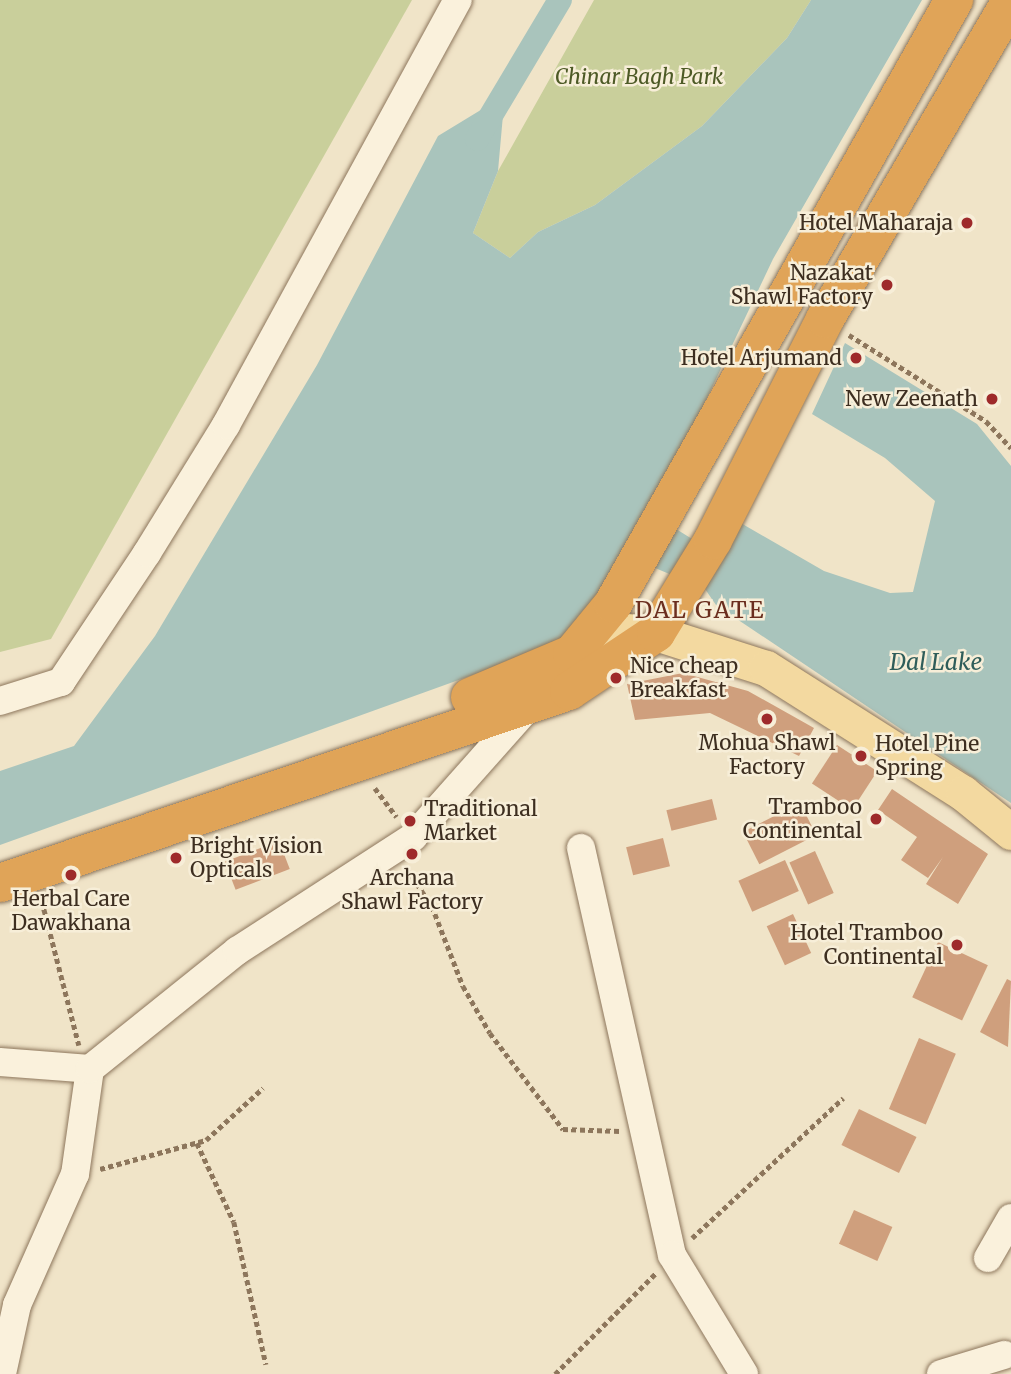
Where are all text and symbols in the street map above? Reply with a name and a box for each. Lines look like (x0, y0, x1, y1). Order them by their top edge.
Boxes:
park label: Chinar Bagh Park (555, 64, 723, 90)
place label: Hotel Maharaja (799, 210, 953, 236)
marker: Hotel Maharaja (959, 215, 975, 231)
place label: Nazakat Shawl Factory (731, 260, 873, 310)
marker: Nazakat Shawl Factory (879, 277, 895, 293)
place label: Hotel Arjumand (681, 345, 842, 371)
marker: Hotel Arjumand (848, 350, 864, 366)
place label: New Zeenath (845, 386, 978, 412)
marker: New Zeenath (984, 391, 1000, 407)
district label: DAL GATE (636, 596, 764, 624)
water label: Dal Lake (890, 648, 982, 676)
place label: Nice cheap Breakfast (630, 653, 738, 703)
marker: Nice cheap Breakfast (608, 670, 624, 686)
marker: Mohua Shawl Factory (759, 711, 775, 727)
place label: Mohua Shawl Factory (699, 730, 835, 780)
place label: Hotel Pine Spring (875, 731, 979, 781)
marker: Hotel Pine Spring (853, 748, 869, 764)
place label: Tramboo Continental (743, 794, 862, 844)
place label: Traditional Market (424, 796, 537, 846)
marker: Tramboo Continental (868, 811, 884, 827)
marker: Traditional Market (402, 813, 418, 829)
place label: Bright Vision Opticals (190, 833, 323, 883)
marker: Archana Shawl Factory (404, 846, 420, 862)
marker: Bright Vision Opticals (168, 850, 184, 866)
place label: Archana Shawl Factory (341, 865, 483, 915)
marker: Herbal Care Dawakhana (63, 867, 79, 883)
place label: Herbal Care Dawakhana (11, 886, 131, 936)
place label: Hotel Tramboo Continental (790, 920, 943, 970)
marker: Hotel Tramboo Continental (949, 937, 965, 953)

